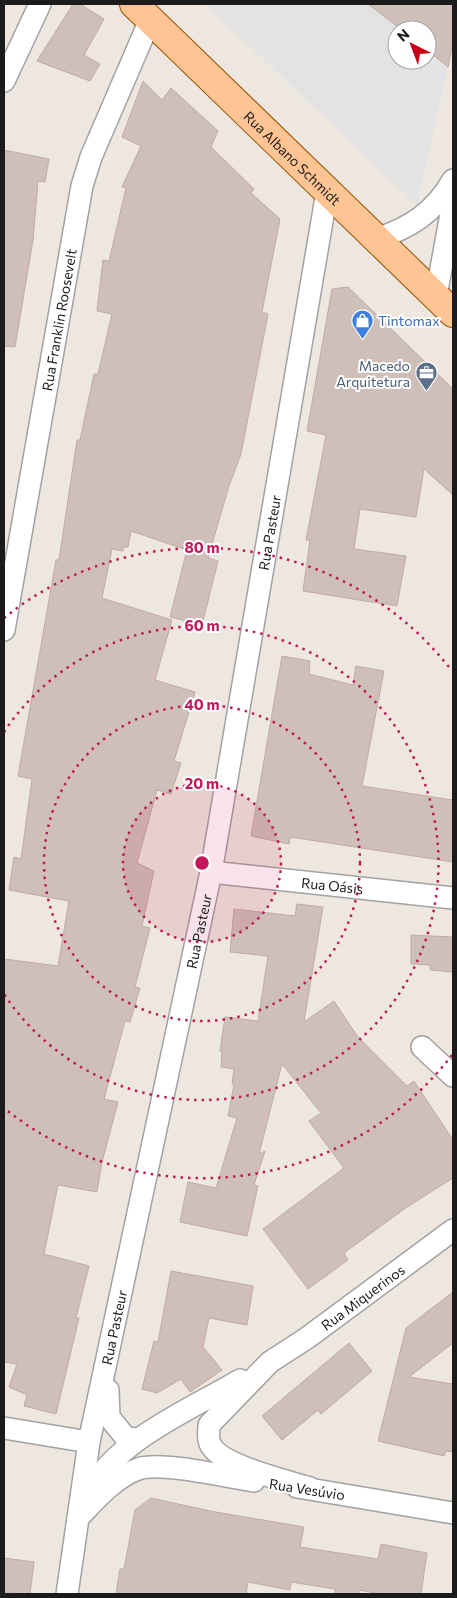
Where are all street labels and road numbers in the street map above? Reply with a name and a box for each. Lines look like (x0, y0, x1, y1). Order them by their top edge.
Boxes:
street label: Rua Albano Schmidt (241, 107, 345, 209)
street label: Rua Franklin Roosevelt (38, 247, 79, 392)
street label: Rua Pasteur (254, 493, 284, 571)
street label: Rua Oásis (300, 873, 364, 897)
street label: Rua Pasteur (182, 892, 215, 970)
street label: Rua Miquerinos (317, 1261, 408, 1333)
street label: Rua Pasteur (97, 1288, 130, 1366)
street label: Rua Vesúvio (268, 1475, 346, 1503)

